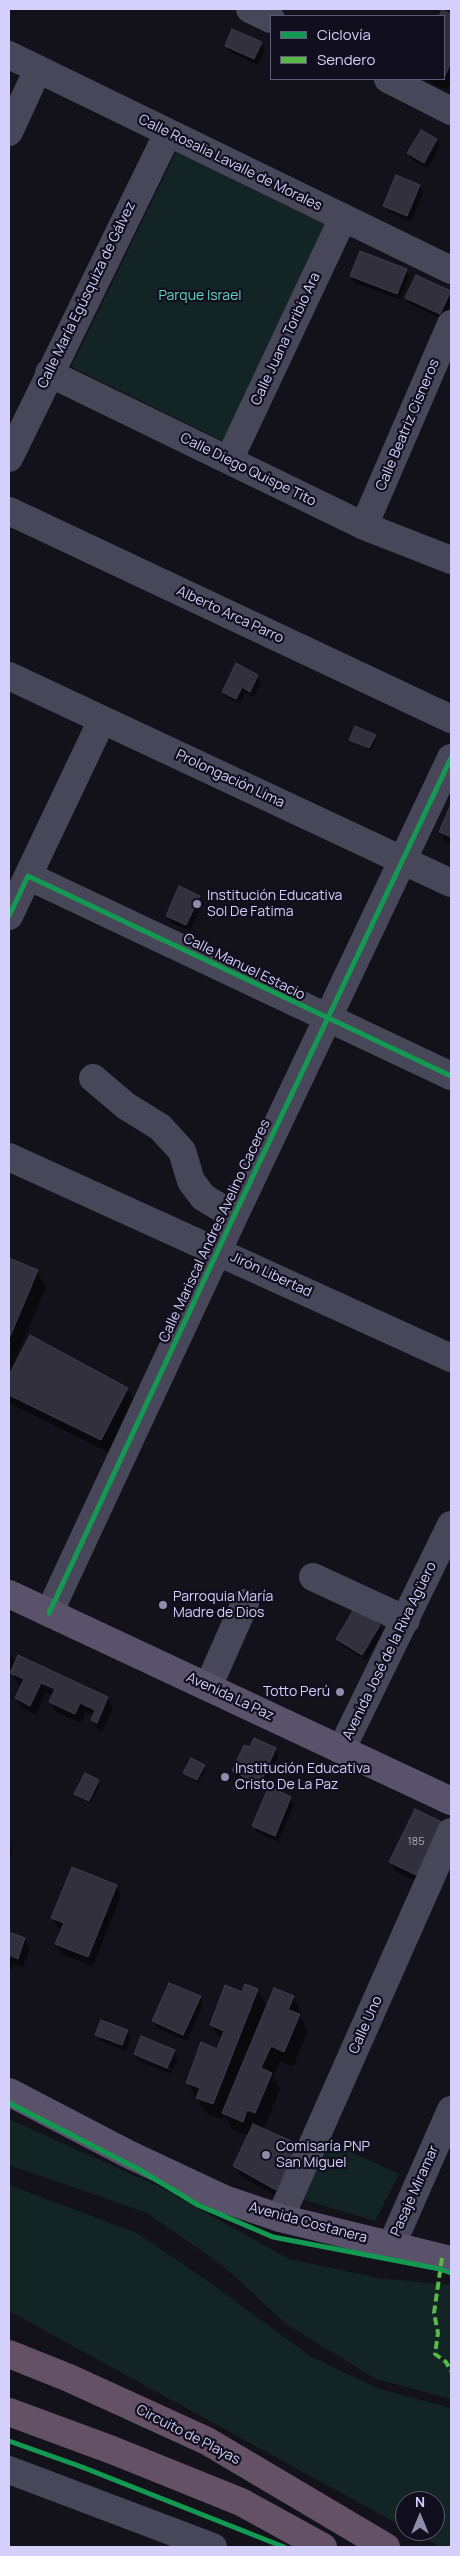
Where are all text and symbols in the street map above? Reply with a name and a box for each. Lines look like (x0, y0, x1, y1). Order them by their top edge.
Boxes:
legend (270, 15, 445, 80)
text: Ciclovía (317, 24, 371, 45)
text: Sendero (317, 49, 375, 70)
street label: Calle Rosalia Lavalle de Morales (136, 111, 324, 215)
street label: Calle María Egúsquiza de Gálvez (34, 199, 140, 391)
street label: Calle Juana Toribio Ara (248, 270, 324, 408)
park label: Parque Israel (158, 288, 242, 304)
street label: Calle Beatriz Cisneros (373, 357, 443, 493)
street label: Calle Diego Quispe Tito (177, 430, 319, 510)
street label: Alberto Arca Parro (174, 583, 286, 647)
street label: Prolongación Lima (173, 746, 287, 812)
place label: Institución Educativa Sol De Fatima (207, 888, 342, 920)
marker: Institución Educativa Sol De Fatima (191, 898, 203, 910)
street label: Calle Manuel Estacio (180, 930, 308, 1004)
street label: Calle Mariscal Andres Avelino Caceres (156, 1117, 274, 1345)
street label: Jirón Libertad (228, 1249, 314, 1301)
street label: Avenida José de la Riva Agüero (340, 1559, 440, 1743)
place label: Parroquia María Madre de Dios (173, 1589, 273, 1621)
marker: Parroquia María Madre de Dios (157, 1599, 169, 1611)
street label: Avenida La Paz (184, 1669, 276, 1725)
place label: Totto Perú (263, 1684, 330, 1700)
marker: Totto Perú (334, 1686, 346, 1698)
place label: Institución Educativa Cristo De La Paz (235, 1761, 370, 1794)
marker: Institución Educativa Cristo De La Paz (219, 1771, 231, 1783)
house number: 185 (407, 1835, 425, 1849)
street label: Calle Uno (346, 1993, 386, 2057)
place label: Comisaría PNP San Miguel (276, 2139, 370, 2172)
street label: Pasaje Miramar (387, 2143, 443, 2239)
marker: Comisaría PNP San Miguel (260, 2149, 272, 2161)
street label: Avenida Costanera (247, 2199, 369, 2247)
street label: Circuito de Playas (133, 2402, 243, 2468)
north arrow (395, 2491, 445, 2541)
text: N (415, 2492, 425, 2511)

